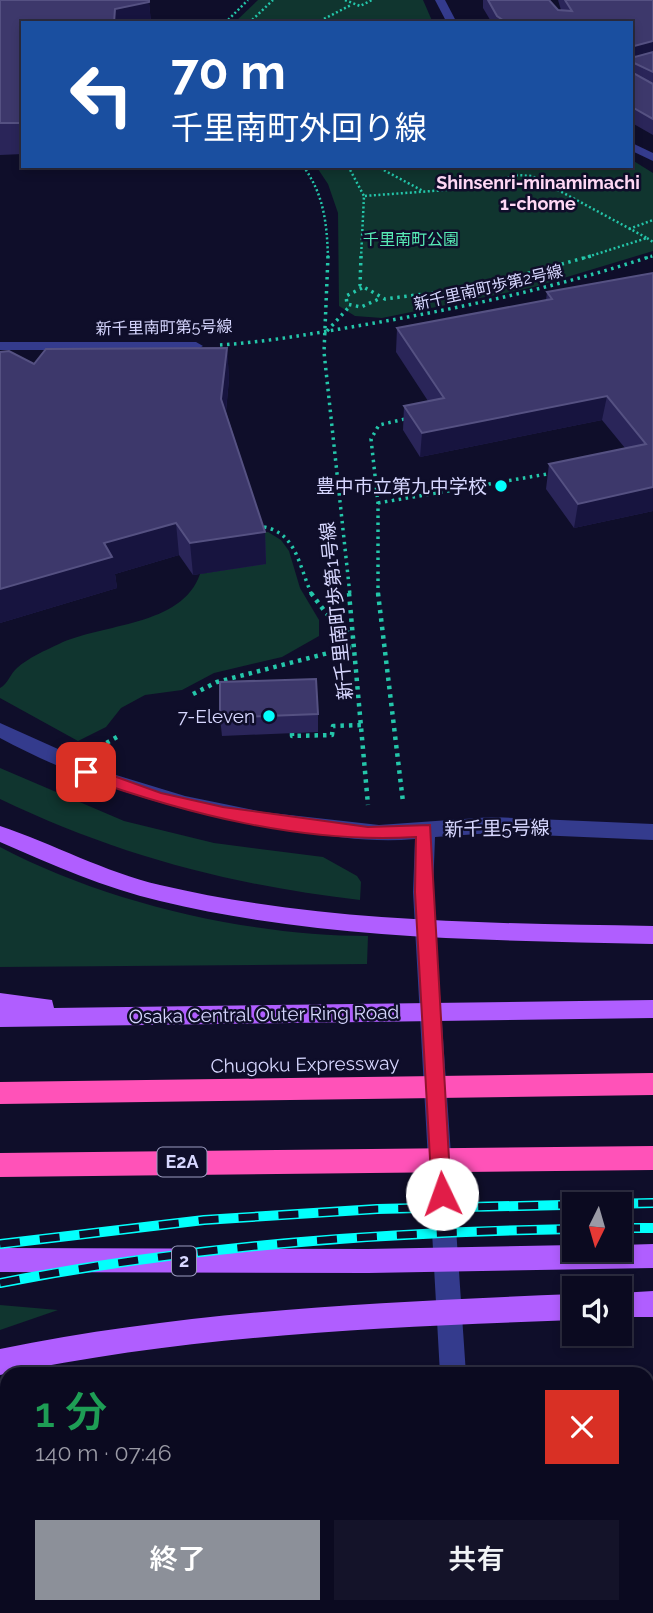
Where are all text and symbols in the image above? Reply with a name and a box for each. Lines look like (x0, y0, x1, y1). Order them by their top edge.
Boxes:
text: 70 m (171, 43, 286, 100)
icon: left (56, 49, 147, 140)
text: 千里南町外回り線 (171, 109, 427, 146)
district label: Shinsenri-minamimachi 1-chome (436, 172, 640, 214)
park label: 千里南町公園 (363, 230, 459, 249)
street label: 新千里南町歩第2号線 (412, 261, 564, 314)
street label: 新千里南町第5号線 (95, 317, 233, 338)
place label: 豊中市立第九中学校 (316, 475, 487, 497)
marker: 豊中市立第九中学校 (493, 478, 509, 494)
street label: 新千里南町歩第1号線 (316, 521, 356, 701)
place label: 7-Eleven (178, 705, 255, 727)
marker: 7-Eleven (261, 708, 277, 724)
pin (56, 742, 116, 802)
icon: arrive (67, 753, 105, 791)
street label: 新千里5号線 (444, 816, 550, 840)
street label: Osaka Central Outer Ring Road (128, 1001, 400, 1027)
street label: Chugoku Expressway (210, 1051, 400, 1077)
road number: E2A (158, 1148, 206, 1176)
position arrow (405, 1157, 479, 1231)
north arrow (562, 1192, 632, 1262)
map controls (562, 1192, 632, 1346)
road number: 2 (172, 1246, 196, 1276)
button: sound (562, 1276, 632, 1346)
text: 1 分 (35, 1388, 107, 1437)
button: close (545, 1390, 619, 1464)
text: 140 m · 07:46 (35, 1439, 172, 1466)
button: 終了 (35, 1520, 320, 1600)
button: 共有 (334, 1520, 619, 1600)

